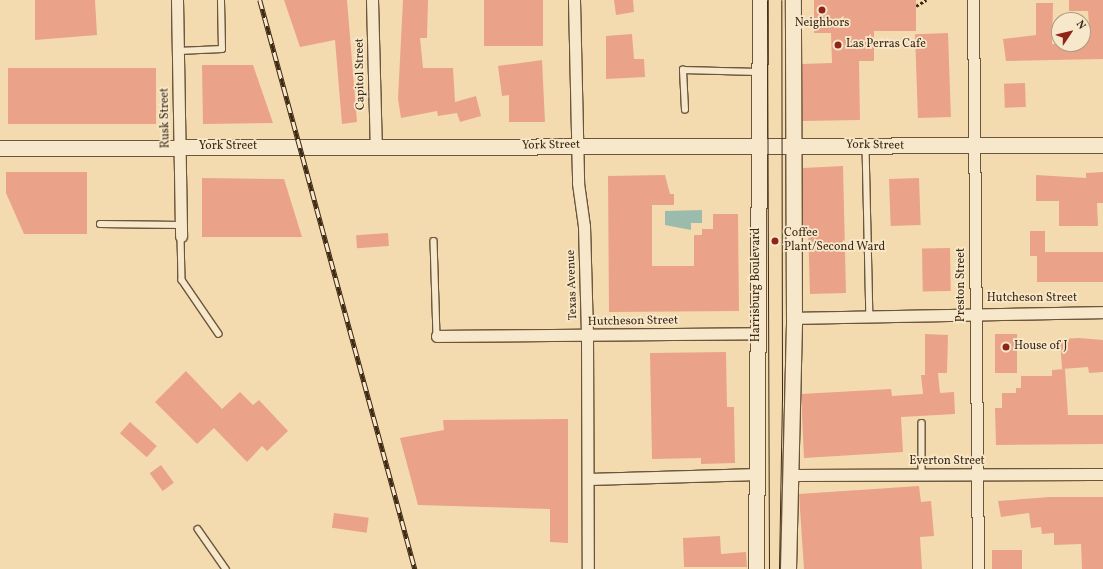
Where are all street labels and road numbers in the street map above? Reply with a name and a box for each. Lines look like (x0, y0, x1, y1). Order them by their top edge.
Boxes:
street label: Capitol Street (353, 38, 369, 110)
street label: Rusk Street (158, 88, 174, 148)
street label: York Street (522, 138, 580, 154)
street label: York Street (846, 138, 904, 154)
street label: York Street (199, 140, 257, 154)
street label: Harrisburg Boulevard (750, 228, 764, 342)
street label: Preston Street (955, 248, 969, 322)
street label: Texas Avenue (565, 249, 581, 321)
street label: Hutcheson Street (987, 292, 1077, 306)
street label: Hutcheson Street (588, 314, 678, 330)
street label: Everton Street (909, 455, 985, 469)

